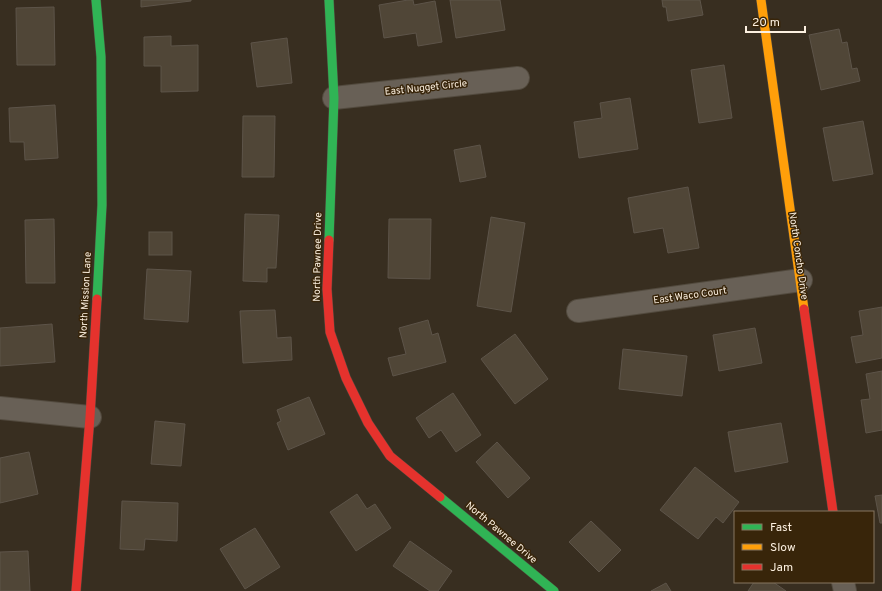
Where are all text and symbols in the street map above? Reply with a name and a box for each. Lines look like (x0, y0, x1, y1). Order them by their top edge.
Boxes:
scale bar (746, 8, 805, 34)
text: 20 m (752, 15, 780, 31)
street label: East Nugget Circle (384, 77, 468, 99)
street label: North Concho Drive (785, 211, 811, 301)
street label: North Pawnee Drive (311, 212, 325, 302)
street label: North Mission Lane (77, 252, 95, 338)
street label: East Waco Court (652, 284, 728, 308)
street label: North Pawnee Drive (463, 499, 539, 567)
legend (734, 511, 874, 583)
text: Fast (770, 520, 792, 536)
text: Slow (770, 540, 796, 556)
text: Jam (770, 560, 793, 576)

